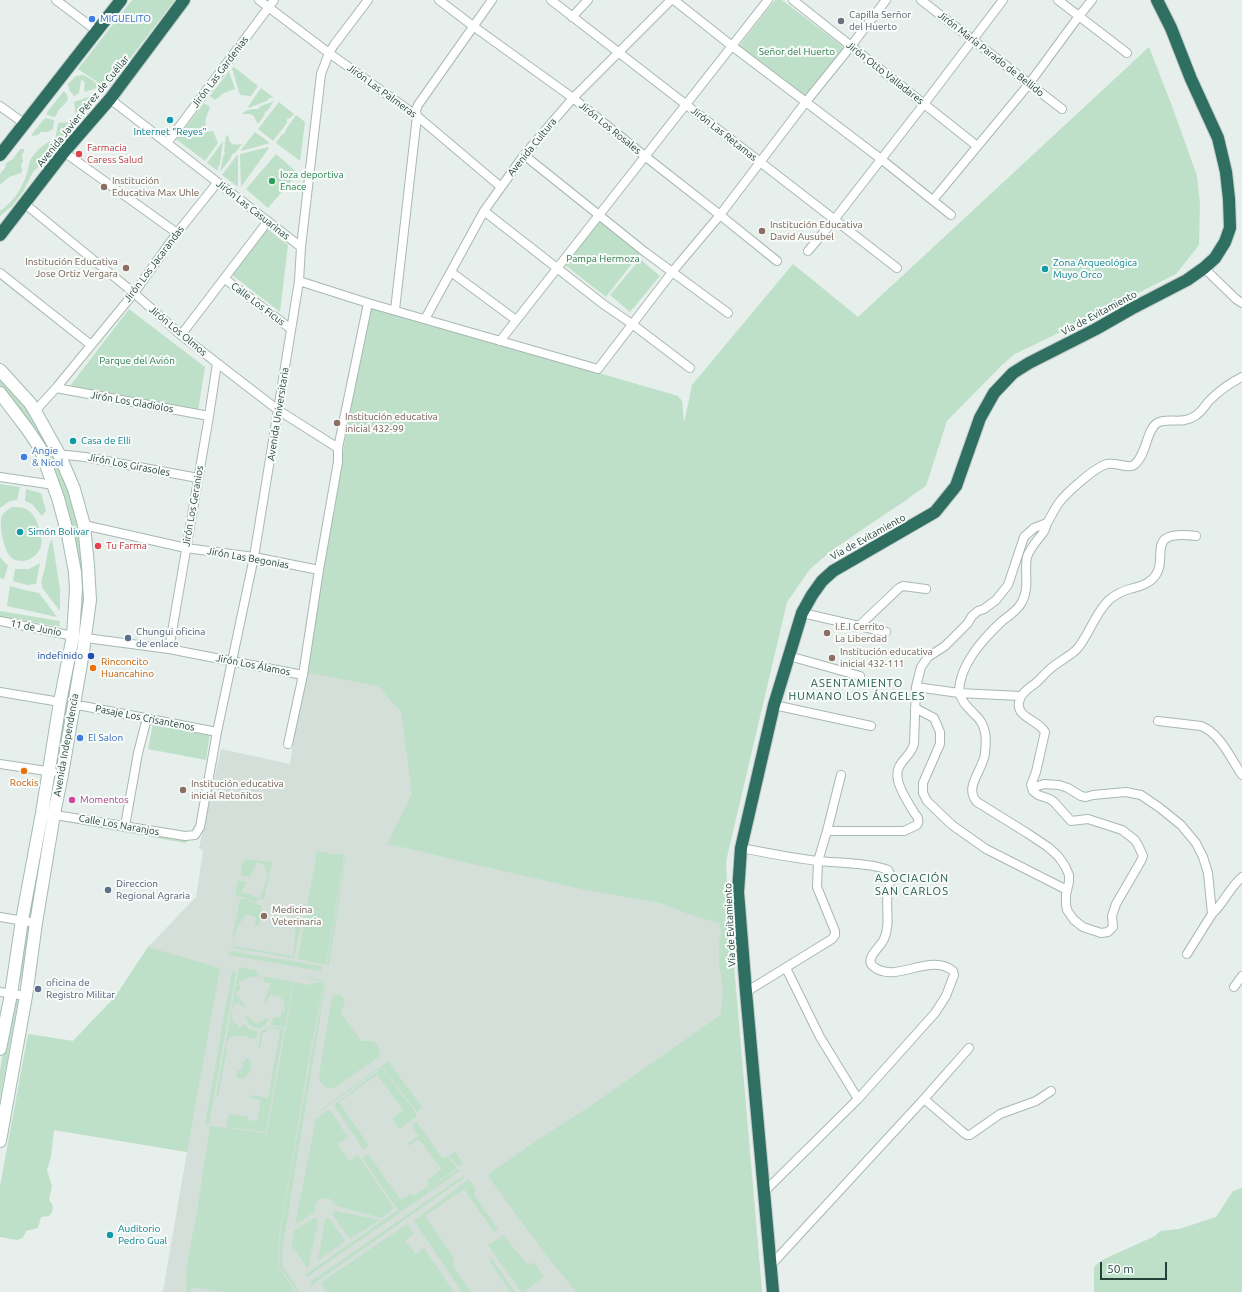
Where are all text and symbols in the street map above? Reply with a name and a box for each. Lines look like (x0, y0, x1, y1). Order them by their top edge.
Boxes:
place label: Capilla Serñor del Huerto (849, 9, 911, 32)
street label: Jirón María Parado de Bellido (936, 9, 1046, 99)
place label: MIGUELITO (100, 13, 151, 25)
marker: MIGUELITO (87, 14, 97, 24)
marker: Capilla Serñor del Huerto (836, 16, 846, 26)
street label: Jirón Las Gardenias (189, 34, 251, 110)
street label: Jirón Otto Valladares (844, 39, 926, 107)
park label: Señor del Huerto (759, 46, 835, 58)
street label: Avenida Javier Pérez de Cuéllar (34, 53, 132, 169)
street label: Jirón Las Palmeras (345, 62, 419, 120)
street label: Jirón Los Rosales (576, 99, 644, 157)
street label: Jirón Las Retamas (688, 104, 760, 164)
marker: Internet "Reyes" (165, 115, 175, 125)
street label: Avenida Cultura (505, 116, 559, 178)
place label: Internet "Reyes" (133, 126, 207, 138)
place label: Farmacia Caress Salud (87, 142, 143, 166)
marker: Farmacia Caress Salud (74, 149, 84, 159)
place label: loza deportiva Enace (280, 169, 344, 192)
place label: Institución Educativa Max Uhle (112, 175, 199, 198)
marker: loza deportiva Enace (267, 176, 277, 186)
street label: Jirón Las Casuarinas (214, 178, 292, 242)
marker: Institución Educativa Max Uhle (99, 182, 109, 192)
place label: Institución Educativa David Ausubel (770, 219, 863, 242)
street label: Jirón Los Jacarandas (121, 224, 187, 304)
marker: Institución Educativa David Ausubel (757, 226, 767, 236)
park label: Pampa Hermoza (566, 253, 640, 265)
place label: Institución Educativa Jose Ortiz Vergara (25, 256, 118, 280)
place label: Zona Arqueológica Muyo Orco (1053, 257, 1137, 280)
marker: Institución Educativa Jose Ortiz Vergara (121, 263, 131, 273)
marker: Zona Arqueológica Muyo Orco (1040, 264, 1050, 274)
street label: Calle Los Ficus (229, 280, 287, 328)
street label: Vía de Evitamiento (1059, 288, 1139, 338)
street label: Jirón Los Olmos (147, 303, 209, 359)
park label: Parque del Avión (99, 355, 175, 367)
street label: Avenida Universitaria (265, 366, 291, 462)
street label: Jirón Los Gladiolos (90, 389, 174, 415)
place label: Institución educativa inicial 432-99 (345, 411, 438, 434)
marker: Institución educativa inicial 432-99 (332, 418, 342, 428)
place label: Casa de Elli (81, 435, 131, 447)
marker: Casa de Elli (68, 436, 78, 446)
place label: Angie & Nicol (32, 445, 63, 468)
street label: Jirón Los Girasoles (87, 451, 171, 479)
marker: Angie & Nicol (19, 452, 29, 462)
street label: Jirón Los Geranios (180, 465, 206, 547)
street label: Vía de Evitamiento (828, 511, 908, 563)
place label: Simón Bolivar (28, 526, 89, 538)
marker: Simón Bolivar (15, 527, 25, 537)
place label: Tu Farma (106, 540, 147, 552)
marker: Tu Farma (93, 541, 103, 551)
street label: Jirón Las Begonias (206, 545, 290, 571)
street label: 11 de Junio (9, 617, 63, 639)
place label: I.E.I Cerrito La Liberdad (835, 621, 887, 644)
place label: Chungui oficina de enlace (136, 626, 205, 650)
marker: I.E.I Cerrito La Liberdad (822, 628, 832, 638)
marker: Chungui oficina de enlace (123, 633, 133, 643)
place label: Institución educativa inicial 432-111 (840, 646, 933, 670)
place label: indefinido (37, 650, 83, 662)
marker: indefinido (86, 651, 96, 661)
street label: Jirón Los Álamos (215, 652, 291, 678)
marker: Institución educativa inicial 432-111 (827, 653, 837, 663)
place label: Rinconcito Huancahino (101, 656, 154, 680)
marker: Rinconcito Huancahino (88, 663, 98, 673)
district label: ASENTAMIENTO HUMANO LOS ÁNGELES (789, 676, 925, 702)
street label: Avenida Independencia (51, 693, 81, 797)
street label: Pasaje Los Crisantenos (94, 702, 196, 734)
place label: El Salon (88, 732, 123, 744)
marker: El Salon (75, 733, 85, 743)
marker: Rockis (19, 766, 29, 776)
place label: Rockis (10, 777, 38, 789)
place label: Institución educativa inicial Retoñitos (191, 778, 284, 802)
marker: Institución educativa inicial Retoñitos (178, 785, 188, 795)
place label: Momentos (80, 794, 128, 806)
marker: Momentos (67, 795, 77, 805)
street label: Calle Los Naranjos (78, 812, 160, 838)
district label: ASOCIACIÓN SAN CARLOS (875, 871, 949, 897)
place label: Direccion Regional Agraria (116, 878, 190, 902)
street label: Vía de Evitamiento (722, 883, 738, 967)
marker: Direccion Regional Agraria (103, 885, 113, 895)
place label: Medicina Veterinaria (272, 904, 321, 928)
marker: Medicina Veterinaria (259, 911, 269, 921)
place label: oficina de Registro Militar (46, 977, 115, 1000)
marker: oficina de Registro Militar (33, 984, 43, 994)
place label: Auditorio Pedro Gual (118, 1223, 167, 1246)
marker: Auditorio Pedro Gual (105, 1230, 115, 1240)
scale bar (1102, 1254, 1169, 1280)
text: 50 m (1107, 1262, 1134, 1275)

